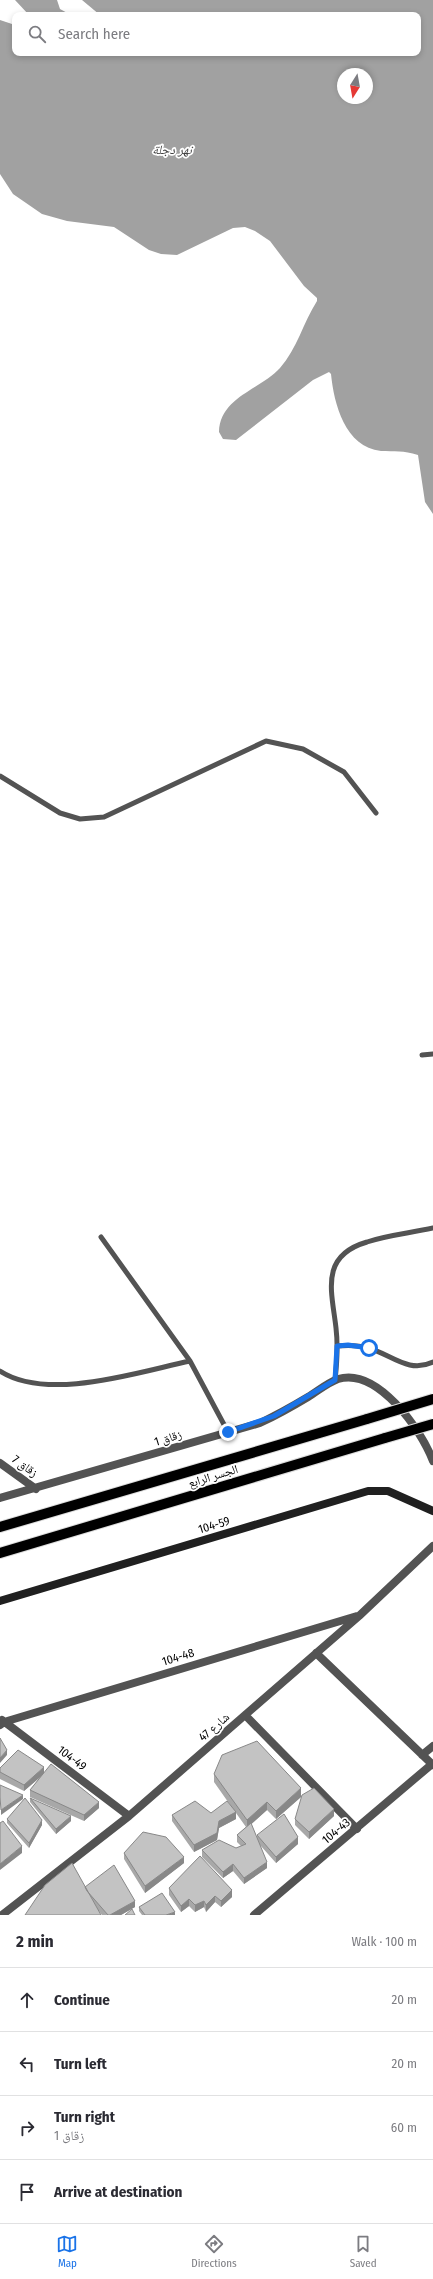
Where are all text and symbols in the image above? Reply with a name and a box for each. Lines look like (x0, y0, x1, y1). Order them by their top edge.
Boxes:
search box (12, 12, 421, 56)
icon: search (26, 23, 48, 45)
text: Search here (58, 25, 130, 43)
north arrow (337, 68, 373, 104)
water label: نهر دجلة (152, 142, 194, 157)
route start (360, 1339, 378, 1357)
route end (219, 1423, 237, 1441)
street label: زقاق 1 (153, 1427, 184, 1449)
street label: زقاق 7 (9, 1452, 41, 1480)
street label: الجسر الرابع (186, 1462, 240, 1491)
street label: 104-59 (197, 1514, 232, 1536)
street label: 104-48 (160, 1646, 196, 1668)
street label: شارع 47 (196, 1710, 233, 1745)
street label: 104-49 (55, 1743, 89, 1773)
street label: 104-43 (319, 1815, 353, 1847)
text: 2 min (16, 1931, 54, 1952)
text: Walk · 100 m (351, 1934, 417, 1949)
icon: ahead (16, 1989, 38, 2011)
text: Continue (54, 1991, 110, 2009)
text: 20 m (391, 1992, 417, 2007)
icon: left (16, 2053, 38, 2075)
text: Turn left (54, 2055, 107, 2073)
text: 20 m (391, 2056, 417, 2071)
text: Turn right (54, 2108, 115, 2126)
icon: right (16, 2117, 38, 2139)
text: 60 m (391, 2120, 417, 2135)
text: زقاق 1 (54, 2128, 84, 2143)
icon: arrive (16, 2181, 38, 2203)
text: Arrive at destination (54, 2183, 182, 2201)
tab: Map (56, 2233, 78, 2270)
tab: Directions (191, 2233, 237, 2270)
tab: Saved (350, 2233, 377, 2270)

